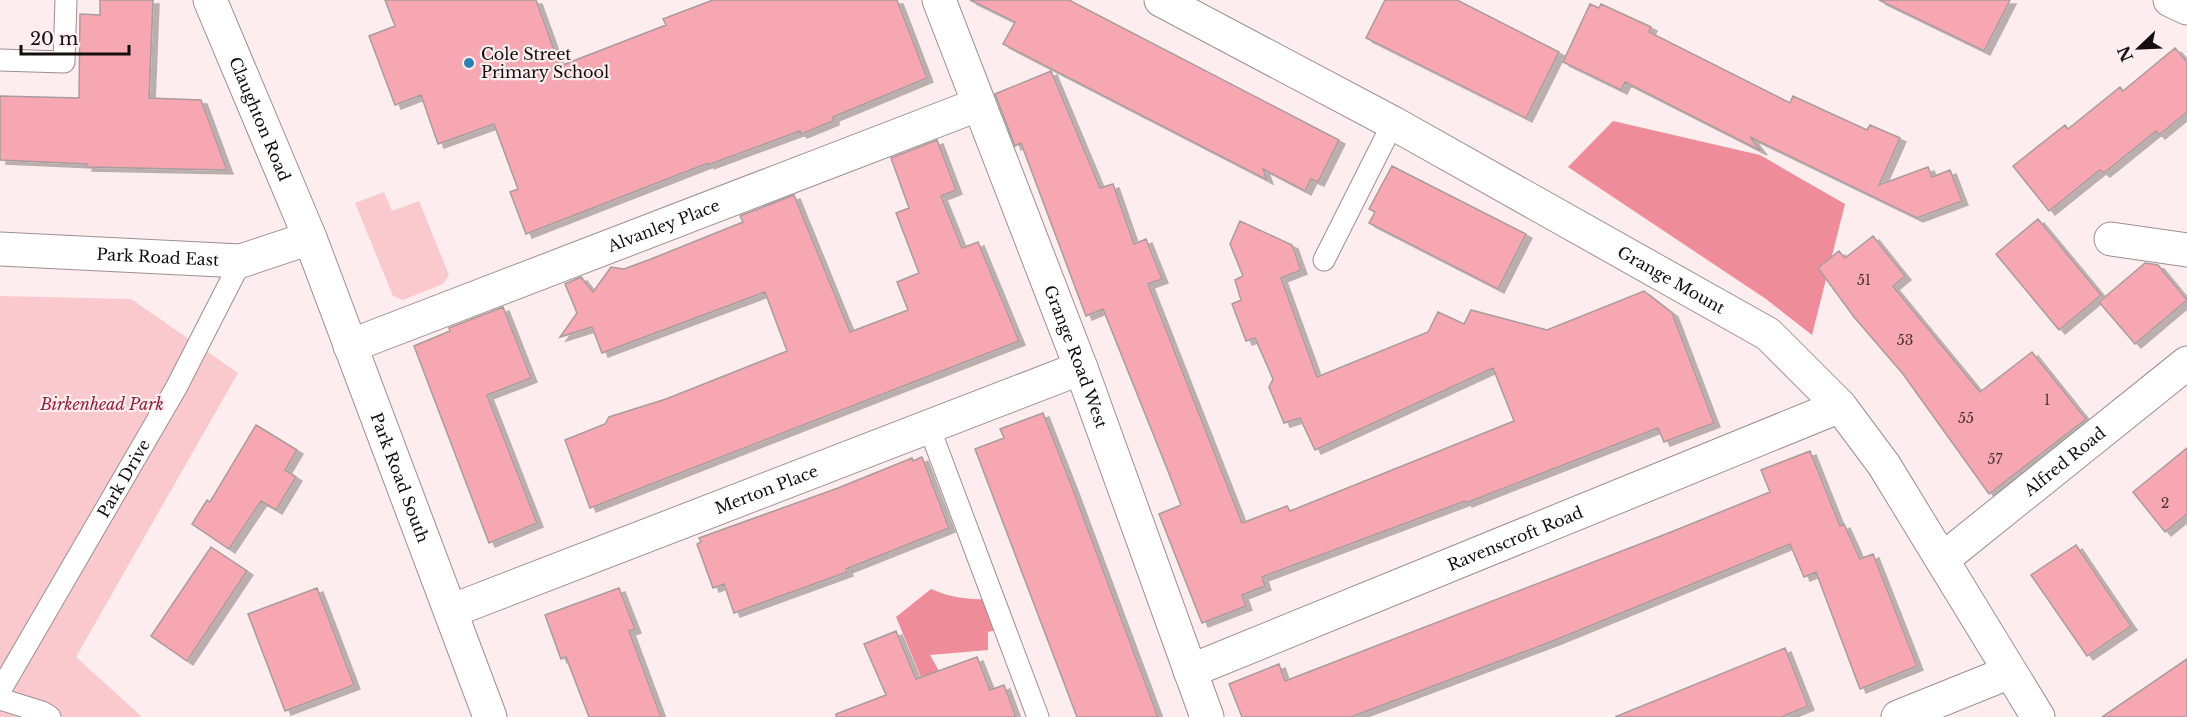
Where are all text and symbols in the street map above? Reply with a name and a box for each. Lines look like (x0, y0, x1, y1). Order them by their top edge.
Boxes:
scale bar (21, 18, 129, 56)
north arrow (2109, 18, 2169, 78)
text: 20 m (30, 28, 78, 50)
text: N (2113, 43, 2137, 65)
place label: Cole Street Primary School (481, 44, 609, 82)
street label: Claughton Road (225, 54, 295, 184)
marker: Cole Street Primary School (462, 56, 476, 70)
street label: Alvanley Place (604, 195, 722, 256)
street label: Grange Mount (1614, 241, 1729, 318)
street label: Park Road East (96, 244, 220, 270)
house number: 51 (1857, 271, 1871, 289)
street label: Grange Road West (1040, 282, 1112, 431)
house number: 53 (1897, 331, 1913, 349)
house number: 1 (2044, 391, 2050, 409)
park label: Birkenhead Park (39, 394, 164, 414)
house number: 55 (1958, 409, 1974, 427)
street label: Park Road South (366, 410, 434, 545)
street label: Alfred Road (2019, 422, 2110, 501)
street label: Park Drive (93, 435, 154, 521)
house number: 57 (1988, 450, 2003, 468)
street label: Merton Place (712, 460, 821, 518)
house number: 2 (2161, 494, 2169, 512)
street label: Ravenscroft Road (1444, 502, 1586, 575)

